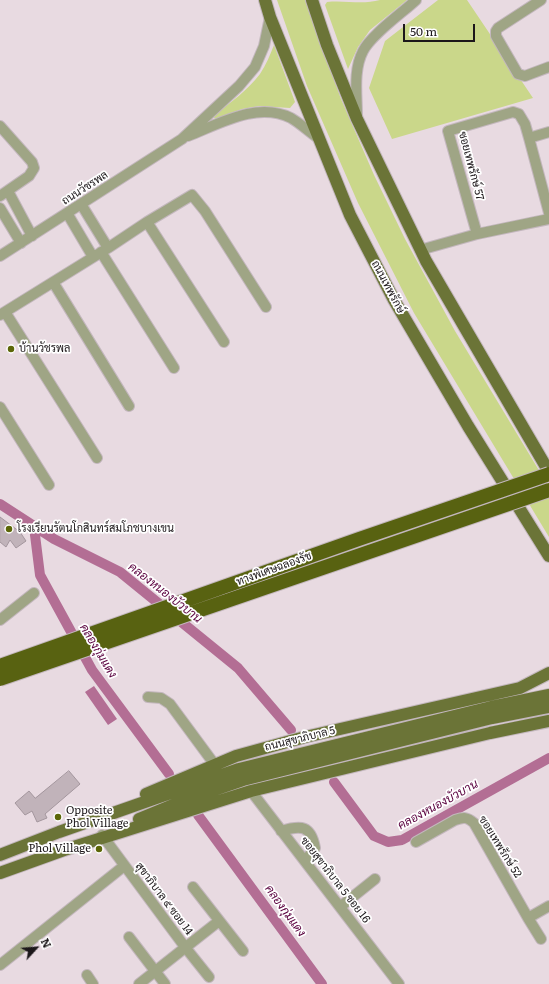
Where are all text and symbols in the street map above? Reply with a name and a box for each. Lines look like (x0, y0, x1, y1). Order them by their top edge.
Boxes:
scale bar (405, 16, 477, 42)
text: 50 m (410, 22, 437, 40)
street label: ซอยเทพรักษ์ 57 (456, 130, 486, 202)
street label: ถนนวัชรพล (59, 168, 111, 208)
street label: ถนนเทพรักษ์ (369, 258, 407, 316)
place label: บ้านวัชรพล (19, 342, 70, 356)
marker: บ้านวัชรพล (6, 344, 16, 354)
place label: โรงเรียนรัตนโกสินทร์สมโภชบางเขน (17, 522, 174, 536)
marker: โรงเรียนรัตนโกสินทร์สมโภชบางเขน (4, 524, 14, 534)
street label: ทางพิเศษฉลองรัช (235, 549, 313, 589)
water label: คลองหนองบัวบาน (125, 560, 205, 626)
water label: คลองกุ่มแดง (76, 621, 120, 681)
street label: ถนนสุขาภิบาล 5 (263, 724, 337, 754)
water label: คลองหนองบัวบาน (395, 777, 481, 833)
place label: Opposite Phol Village (66, 804, 129, 830)
marker: Opposite Phol Village (53, 812, 63, 822)
street label: ซอยเทพรักษ์ 52 (476, 814, 524, 880)
street label: ซอยสุขาภิบาล 5 ซอย 16 (297, 834, 373, 926)
place label: Phol Village (28, 842, 91, 856)
marker: Phol Village (94, 844, 104, 854)
street label: สุขาภิบาล ๕ ซอย 14 (132, 860, 196, 938)
water label: คลองกุ่มแดง (261, 882, 309, 940)
north arrow (16, 928, 56, 968)
text: N (38, 935, 56, 950)

